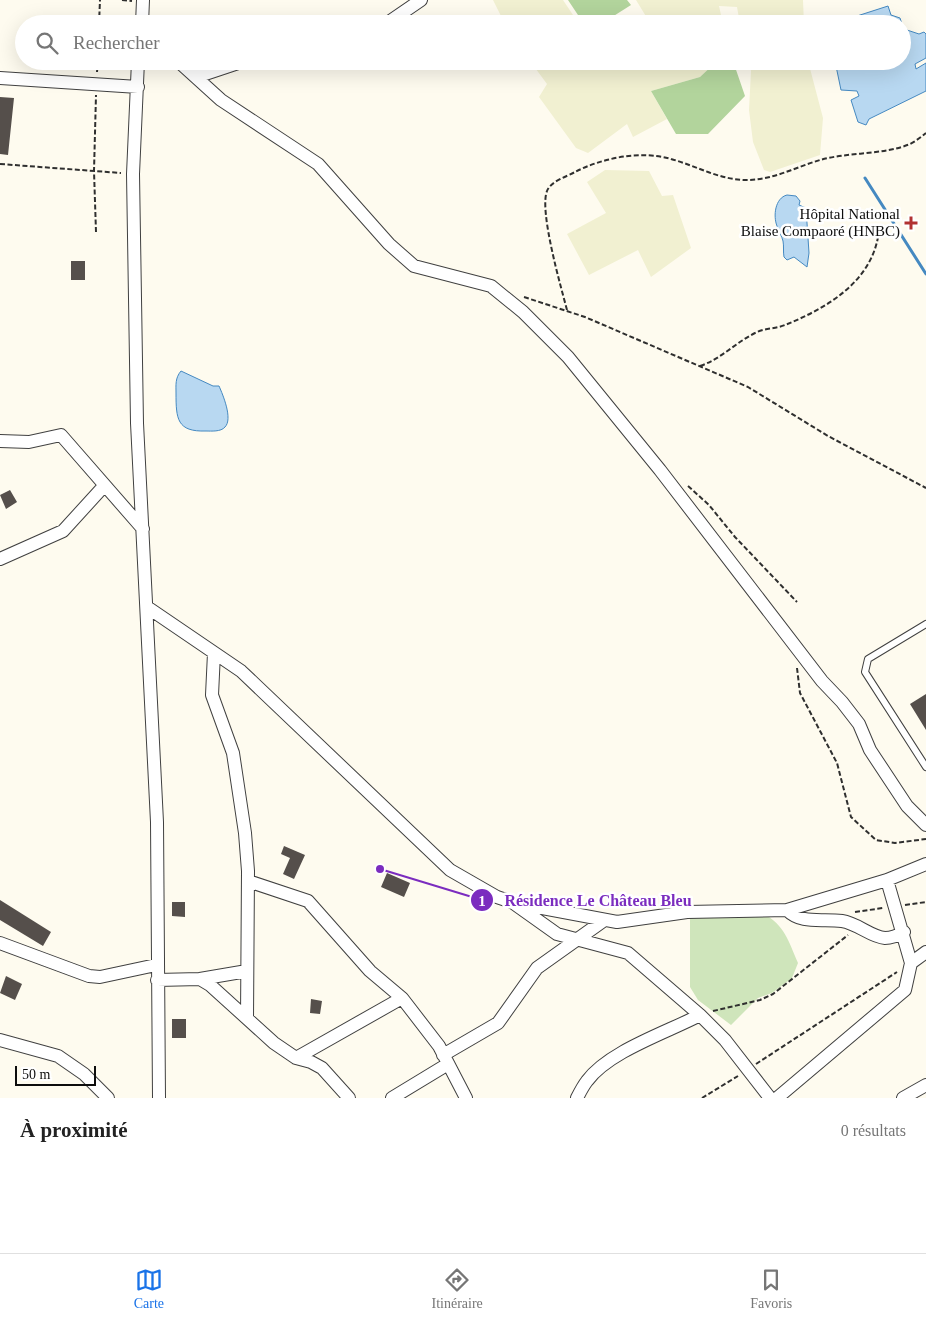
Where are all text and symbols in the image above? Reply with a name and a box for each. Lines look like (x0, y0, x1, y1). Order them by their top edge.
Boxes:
search box (15, 15, 911, 70)
icon: search (33, 29, 61, 57)
text: Rechercher (73, 32, 160, 53)
place label: Hôpital National Blaise Compaoré (HNBC) (741, 206, 900, 240)
marker: Hôpital National Blaise Compaoré (HNBC) (904, 216, 918, 230)
callout: Résidence Le Château Bleu (469, 885, 701, 916)
text: Résidence Le Château Bleu (504, 892, 692, 909)
text: 1 (478, 893, 486, 909)
scale bar (15, 1063, 96, 1086)
text: 50 m (22, 1067, 50, 1082)
text: À proximité (20, 1118, 128, 1142)
text: 0 résultats (841, 1122, 906, 1139)
tab: Carte (134, 1266, 164, 1312)
tab: Itinéraire (432, 1266, 483, 1312)
tab: Favoris (750, 1266, 792, 1312)

